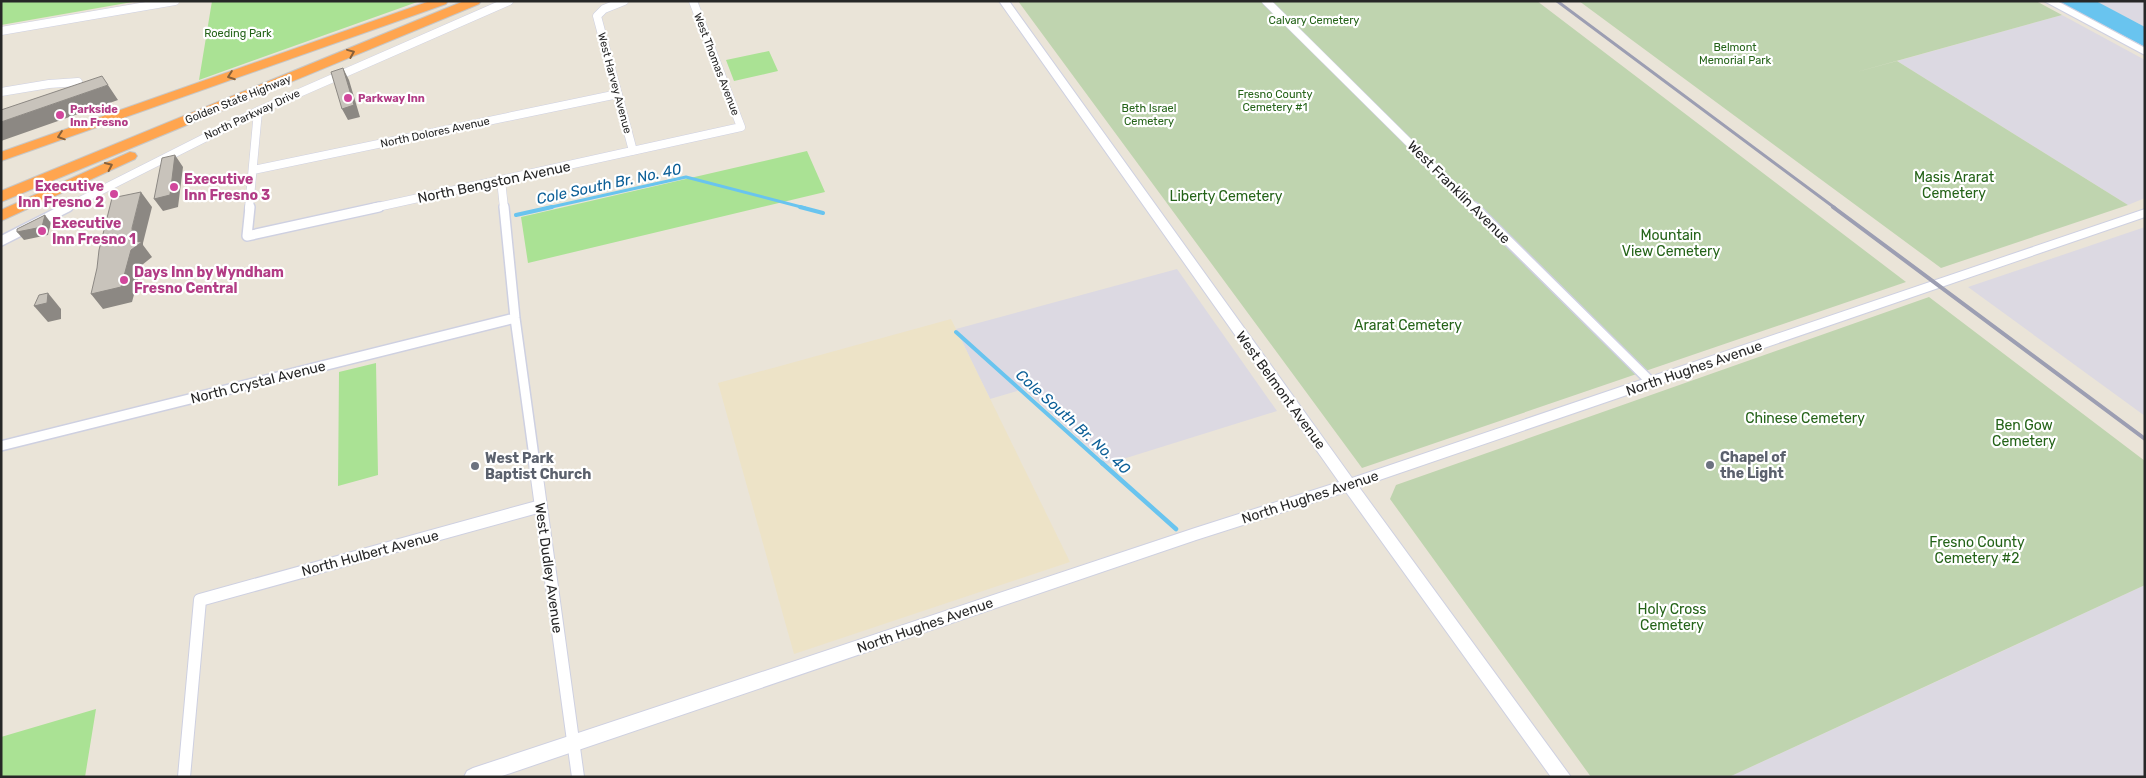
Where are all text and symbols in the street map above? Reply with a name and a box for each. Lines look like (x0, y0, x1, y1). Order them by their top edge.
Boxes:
street label: West Thomas Avenue (691, 11, 742, 117)
park label: Calvary Cemetery (1269, 14, 1359, 27)
park label: Roeding Park (204, 27, 272, 40)
street label: West Harvey Avenue (595, 31, 634, 135)
park label: Belmont Memorial Park (1699, 41, 1771, 67)
one-way arrow (346, 49, 355, 59)
one-way arrow (227, 70, 236, 80)
street label: Golden State Highway (183, 72, 293, 127)
street label: North Parkway Drive (202, 87, 302, 142)
park label: Fresno County Cemetery #1 (1237, 88, 1313, 114)
marker: Parkway Inn (342, 92, 354, 104)
place label: Parkway Inn (358, 92, 425, 105)
park label: Beth Israel Cemetery (1122, 102, 1176, 128)
place label: Parkside Inn Fresno (70, 103, 128, 129)
marker: Parkside Inn Fresno (54, 109, 66, 121)
street label: North Dolores Avenue (379, 115, 491, 150)
one-way arrow (58, 130, 66, 140)
street label: West Franklin Avenue (1404, 137, 1514, 248)
street label: North Bengston Avenue (416, 158, 572, 207)
water label: Cole South Br. No. 40 (535, 160, 684, 208)
one-way arrow (104, 161, 113, 172)
park label: Masis Ararat Cemetery (1914, 169, 1995, 202)
place label: Executive Inn Fresno 3 (184, 171, 270, 204)
place label: Executive Inn Fresno 2 (18, 178, 104, 211)
marker: Executive Inn Fresno 3 (168, 181, 180, 193)
marker: Executive Inn Fresno 2 (108, 188, 120, 200)
park label: Liberty Cemetery (1170, 188, 1283, 205)
place label: Executive Inn Fresno 1 (52, 215, 136, 248)
marker: Executive Inn Fresno 1 (36, 225, 48, 237)
park label: Mountain View Cemetery (1622, 227, 1720, 260)
place label: Days Inn by Wyndham Fresno Central (134, 264, 284, 297)
marker: Days Inn by Wyndham Fresno Central (118, 274, 130, 286)
park label: Ararat Cemetery (1354, 317, 1462, 334)
street label: West Belmont Avenue (1232, 328, 1329, 453)
street label: North Hughes Avenue (1624, 337, 1765, 400)
street label: North Crystal Avenue (189, 357, 328, 407)
water label: Cole South Br. No. 40 (1012, 366, 1134, 478)
park label: Chinese Cemetery (1745, 410, 1865, 427)
park label: Ben Gow Cemetery (1992, 417, 2056, 450)
place label: Chapel of the Light (1720, 449, 1787, 482)
place label: West Park Baptist Church (485, 450, 591, 483)
marker: Chapel of the Light (1704, 459, 1716, 471)
marker: West Park Baptist Church (469, 460, 481, 472)
street label: North Hughes Avenue (1240, 467, 1381, 528)
street label: West Dudley Avenue (531, 502, 566, 635)
street label: North Hulbert Avenue (300, 527, 441, 580)
park label: Fresno County Cemetery #2 (1929, 534, 2025, 567)
street label: North Hughes Avenue (855, 594, 996, 657)
park label: Holy Cross Cemetery (1637, 601, 1707, 634)

